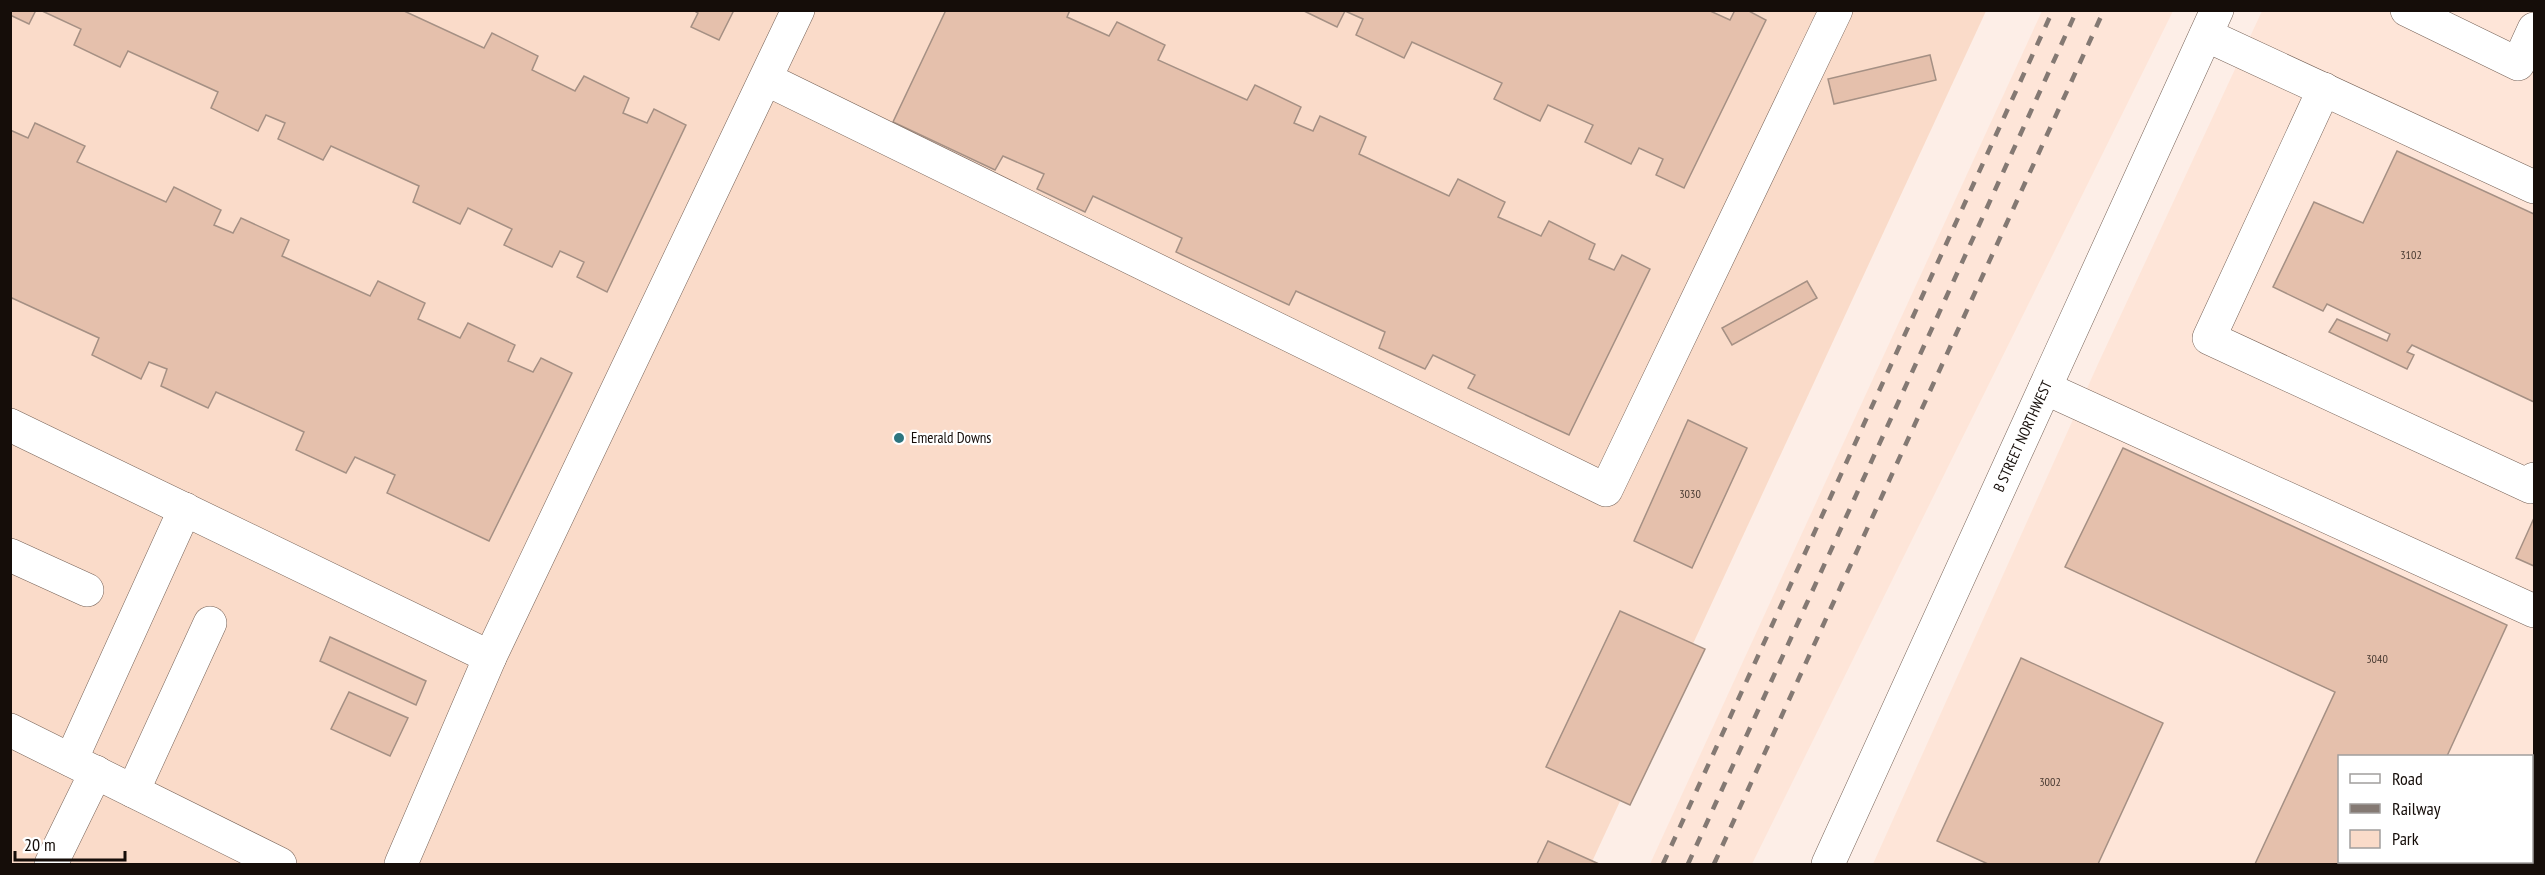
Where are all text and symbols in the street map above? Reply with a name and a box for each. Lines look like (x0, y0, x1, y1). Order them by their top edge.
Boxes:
house number: 3102 (2400, 247, 2422, 262)
street label: B STREET NORTHWEST (1989, 377, 2056, 495)
place label: Emerald Downs (911, 428, 991, 447)
marker: Emerald Downs (892, 431, 906, 445)
house number: 3030 (1679, 486, 1701, 501)
house number: 3040 (2366, 651, 2388, 666)
legend (2338, 755, 2533, 863)
text: Road (2392, 767, 2423, 790)
house number: 3002 (2039, 774, 2061, 789)
text: Railway (2392, 797, 2441, 820)
scale bar (15, 824, 124, 862)
text: Park (2392, 827, 2419, 850)
text: 20 m (24, 833, 56, 856)

